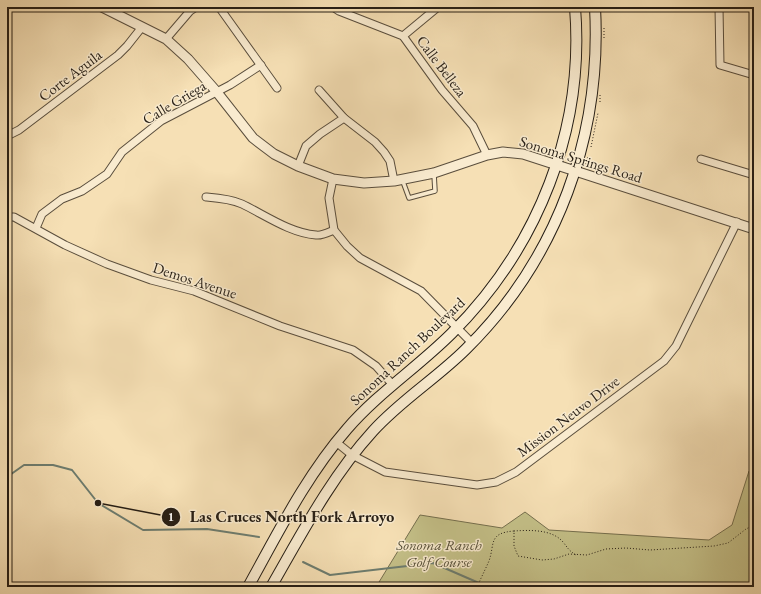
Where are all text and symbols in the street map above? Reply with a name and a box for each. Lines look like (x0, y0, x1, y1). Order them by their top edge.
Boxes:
street label: Calle Belleza (413, 32, 471, 100)
street label: Corte Aguila (34, 45, 106, 105)
street label: Calle Griega (139, 76, 209, 128)
street label: Sonoma Springs Road (517, 131, 645, 187)
street label: Demos Avenue (151, 257, 240, 303)
street label: Sonoma Ranch Boulevard (346, 293, 469, 409)
street label: Mission Neuvo Drive (513, 371, 623, 461)
callout: Las Cruces North Fork Arroyo (161, 503, 402, 531)
text: Las Cruces North Fork Arroyo (190, 506, 394, 527)
text: 1 (168, 509, 174, 525)
park label: Sonoma Ranch Golf Course (395, 535, 482, 571)

